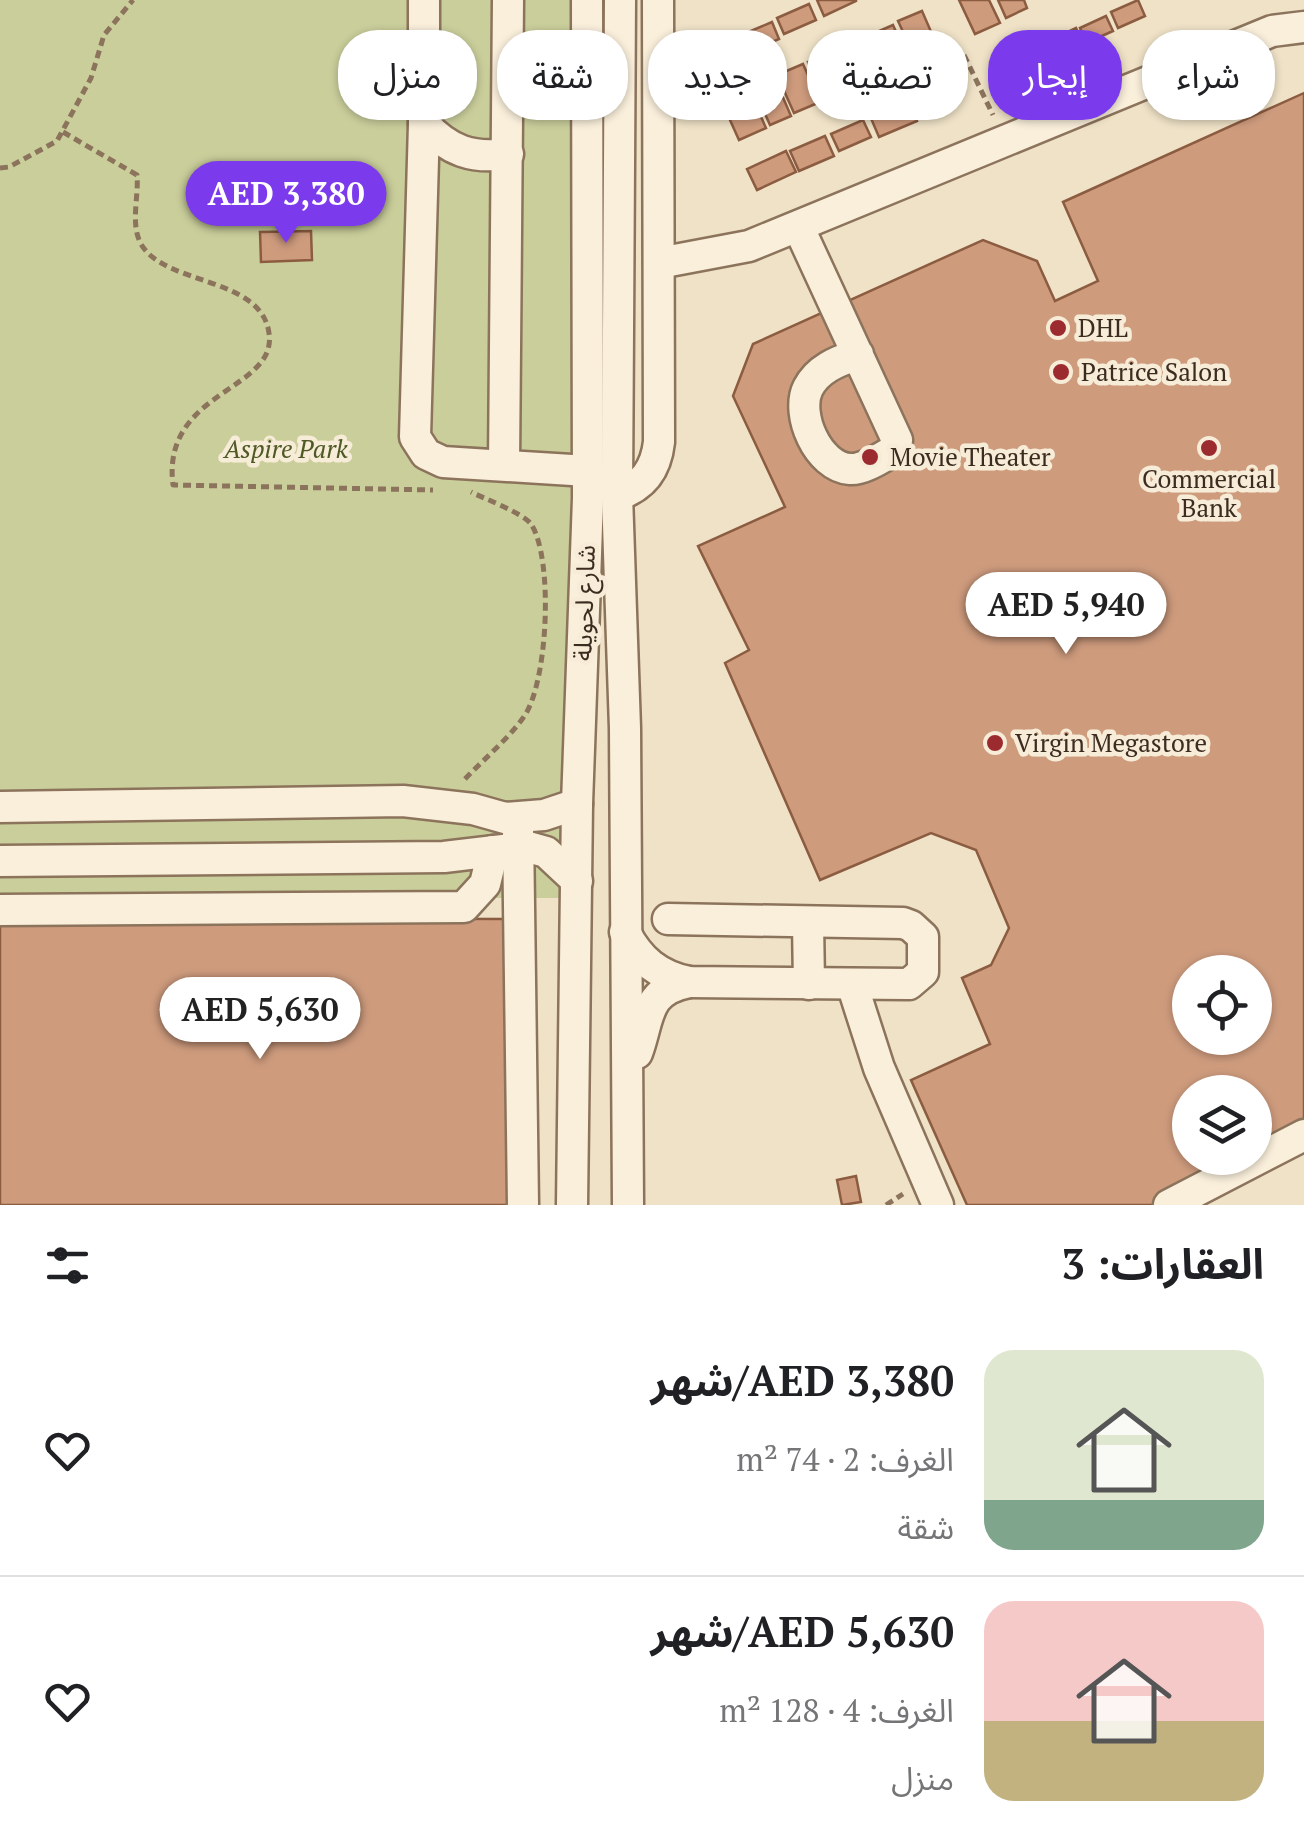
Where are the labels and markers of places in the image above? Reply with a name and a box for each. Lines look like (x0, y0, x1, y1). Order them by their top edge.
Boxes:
pin: AED 3,380 (172, 161, 400, 246)
place label: DHL (1078, 311, 1128, 344)
marker: DHL (1047, 317, 1069, 339)
place label: Patrice Salon (1081, 355, 1227, 388)
marker: Patrice Salon (1050, 361, 1072, 383)
marker: Commercial Bank (1198, 437, 1220, 459)
place label: Movie Theater (890, 440, 1051, 473)
marker: Movie Theater (859, 446, 881, 468)
place label: Commercial Bank (1142, 462, 1276, 524)
pin: AED 5,940 (952, 572, 1180, 657)
place label: Virgin Megastore (1015, 726, 1207, 759)
marker: Virgin Megastore (984, 732, 1006, 754)
pin: AED 5,630 (146, 977, 374, 1062)

